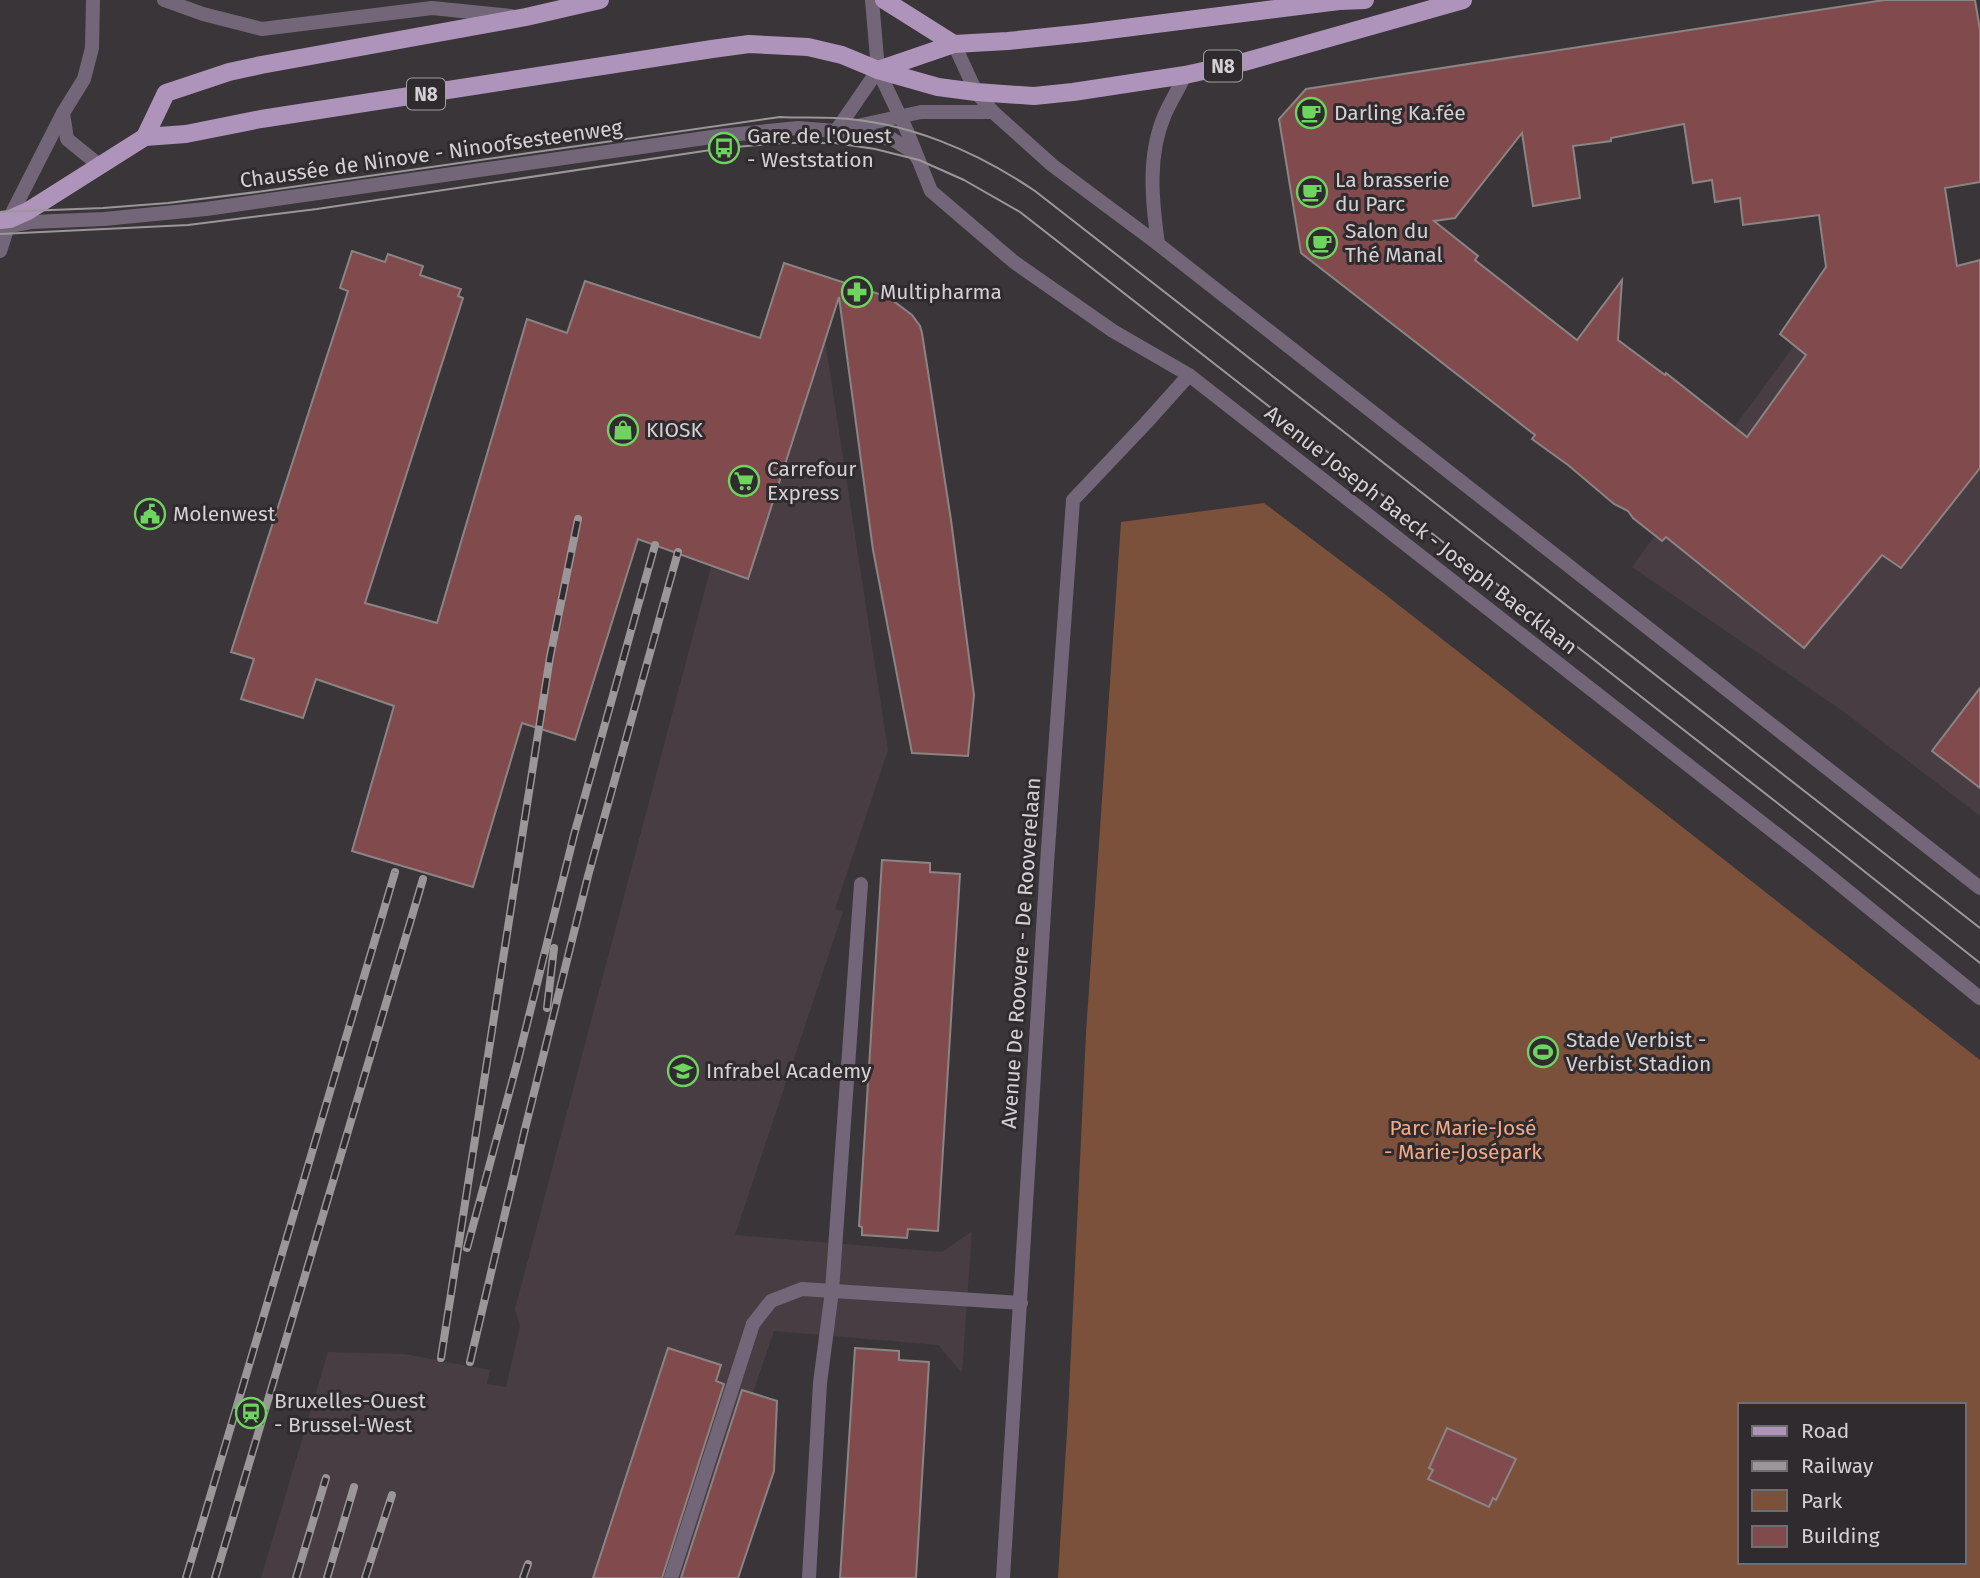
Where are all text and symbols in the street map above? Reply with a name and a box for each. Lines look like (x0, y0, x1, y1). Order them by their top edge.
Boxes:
road number: N8 (1204, 50, 1242, 82)
road number: N8 (407, 78, 445, 110)
cafe icon: Darling Ka.fée (1294, 96, 1328, 130)
place label: Darling Ka.fée (1334, 100, 1466, 126)
street label: Chaussée de Ninove - Ninoofsesteenweg (238, 114, 624, 194)
place label: Gare de l'Ouest - Weststation (747, 123, 892, 173)
bus stop icon: Gare de l'Ouest - Weststation (707, 131, 741, 165)
place label: La brasserie du Parc (1335, 167, 1450, 217)
cafe icon: La brasserie du Parc (1295, 175, 1329, 209)
place label: Salon du Thé Manal (1345, 218, 1443, 268)
cafe icon: Salon du Thé Manal (1305, 226, 1339, 260)
pharmacy icon: Multipharma (840, 275, 874, 309)
place label: Multipharma (880, 279, 1002, 305)
street label: Avenue Joseph Baeck - Joseph Baecklaan (1260, 400, 1582, 660)
shop icon: KIOSK (606, 413, 640, 447)
place label: KIOSK (646, 417, 704, 443)
place label: Carrefour Express (767, 456, 856, 506)
supermarket icon: Carrefour Express (727, 464, 761, 498)
public building icon: Molenwest (133, 497, 167, 531)
place label: Molenwest (173, 501, 276, 527)
street label: Avenue De Roovere - De Rooverelaan (996, 777, 1046, 1129)
place label: Stade Verbist - Verbist Stadion (1566, 1027, 1711, 1077)
sports icon: Stade Verbist - Verbist Stadion (1526, 1035, 1560, 1069)
school or university icon: Infrabel Academy (666, 1054, 700, 1088)
place label: Infrabel Academy (706, 1058, 872, 1084)
park label: Parc Marie-José - Marie-Josépark (1384, 1115, 1542, 1165)
place label: Bruxelles-Ouest - Brussel-West (274, 1388, 426, 1438)
station icon: Bruxelles-Ouest - Brussel-West (234, 1396, 268, 1430)
legend (1738, 1403, 1966, 1564)
text: Road (1801, 1418, 1849, 1444)
text: Railway (1801, 1453, 1874, 1479)
text: Park (1801, 1488, 1843, 1514)
text: Building (1801, 1523, 1880, 1549)

